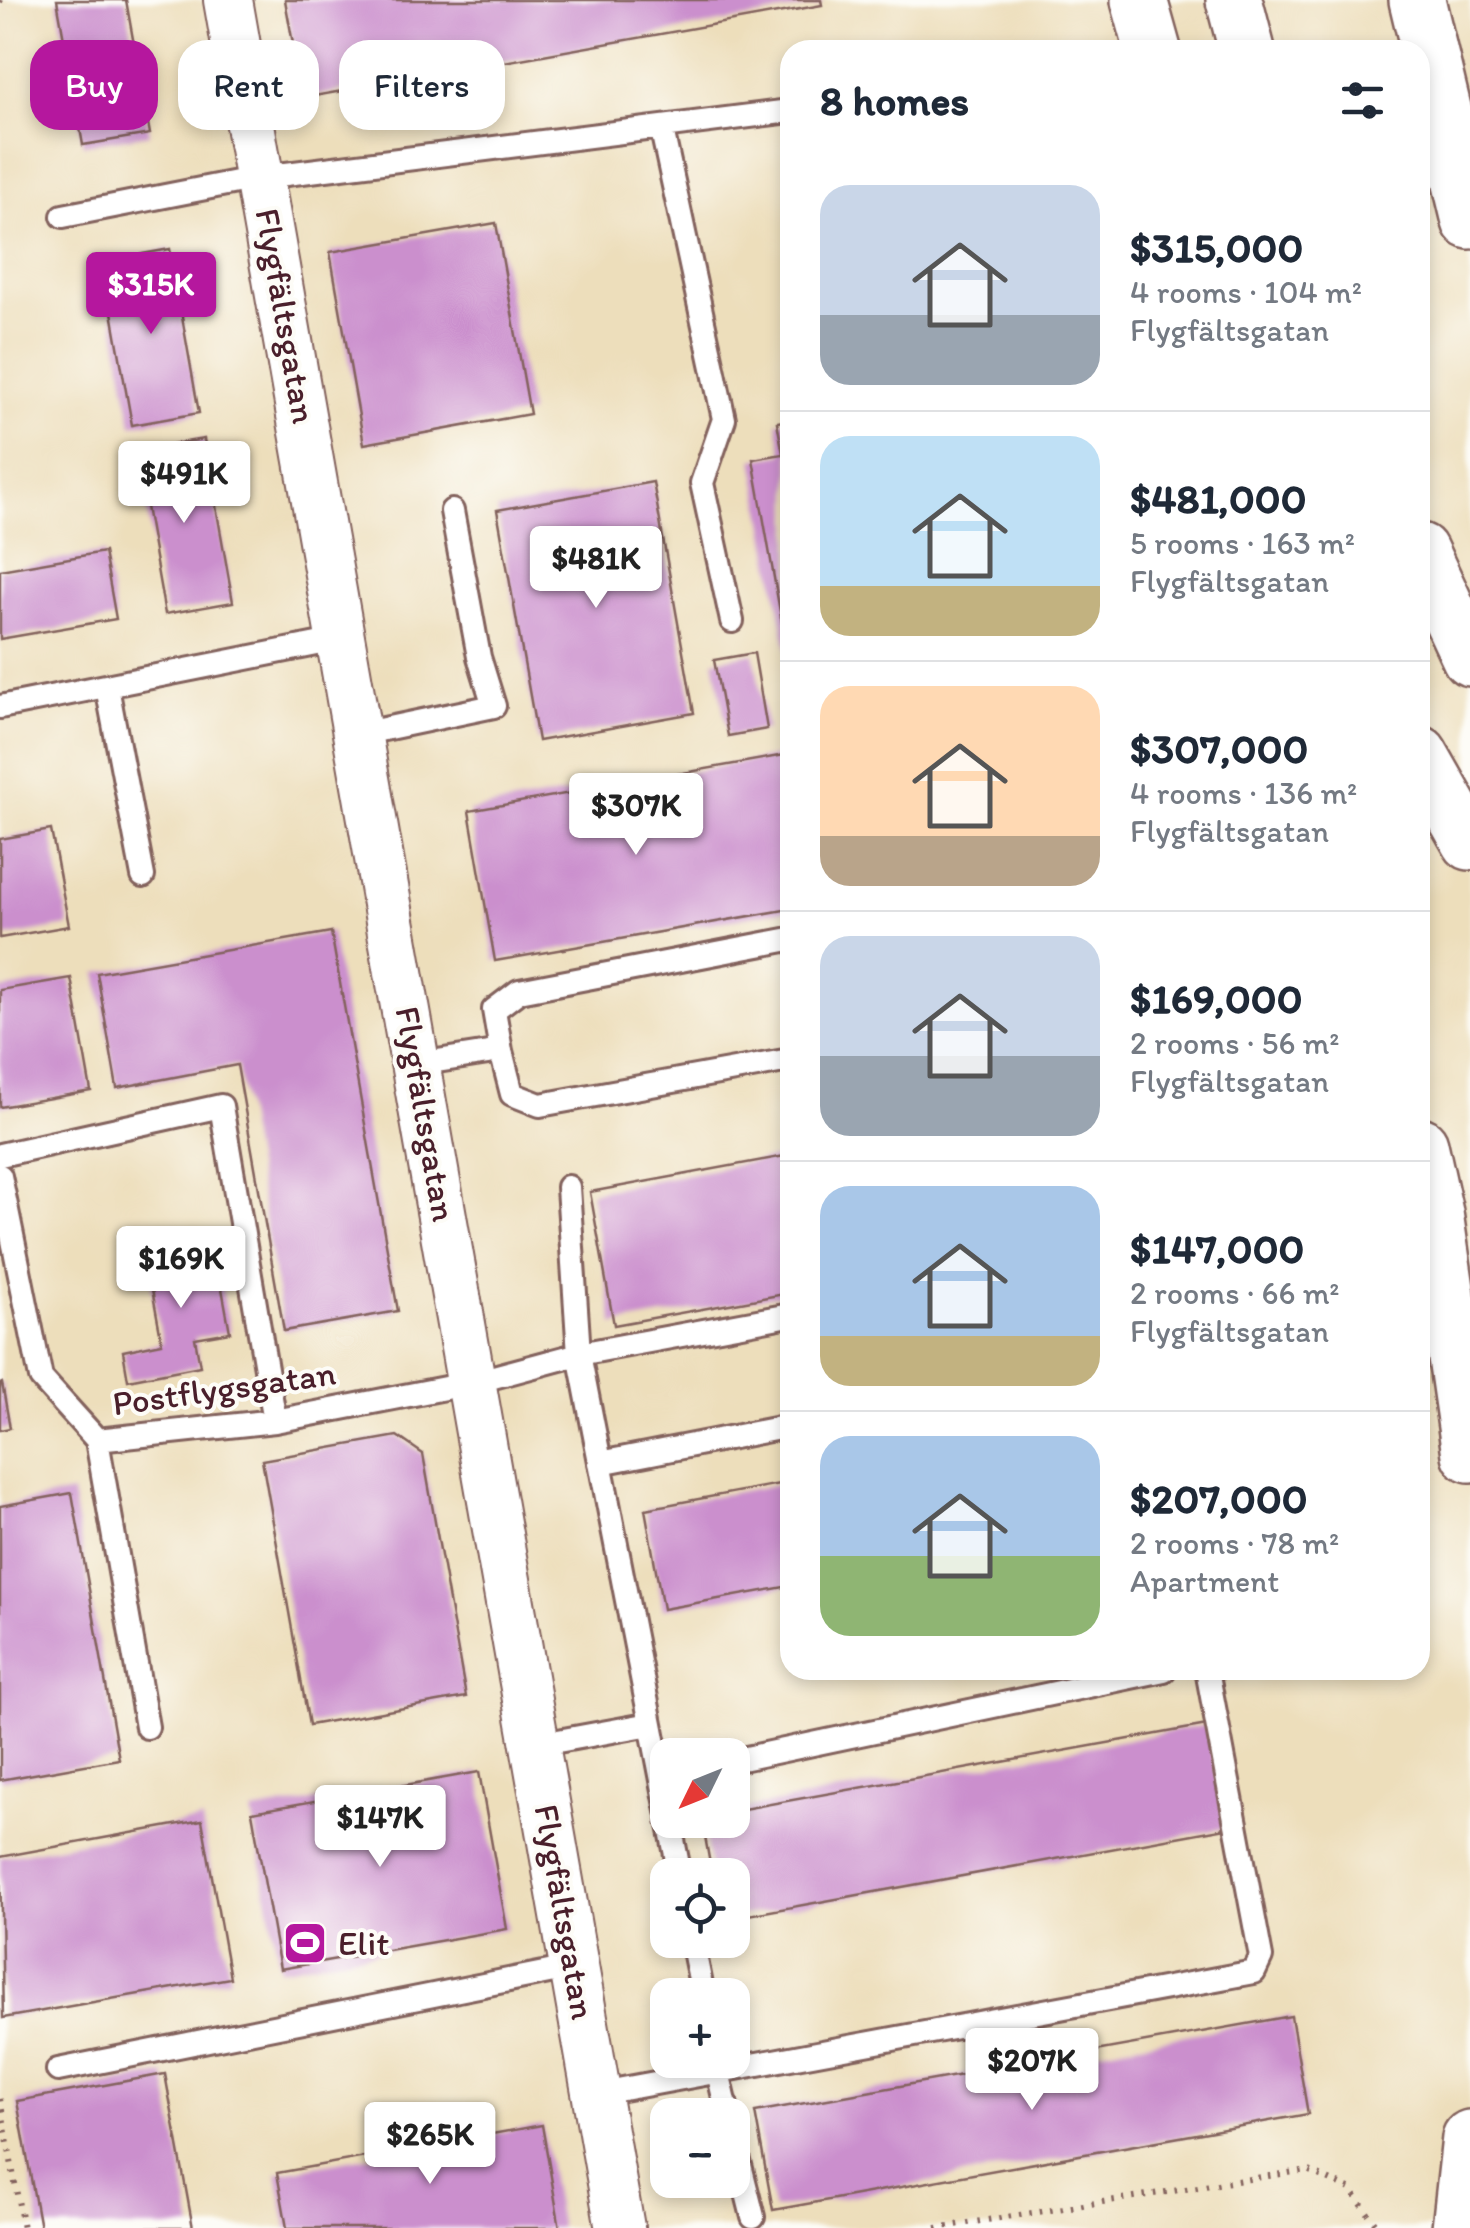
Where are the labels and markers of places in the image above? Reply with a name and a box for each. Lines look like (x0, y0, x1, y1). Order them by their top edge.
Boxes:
pin: $315K (81, 252, 221, 337)
pin: $491K (114, 441, 254, 526)
pin: $481K (526, 526, 666, 611)
pin: $307K (566, 773, 706, 858)
pin: $169K (111, 1226, 251, 1311)
pin: $147K (310, 1785, 450, 1870)
sports icon: Elit (282, 1920, 328, 1966)
place label: Elit (338, 1922, 389, 1964)
pin: $207K (962, 2028, 1102, 2113)
pin: $265K (360, 2102, 500, 2187)

